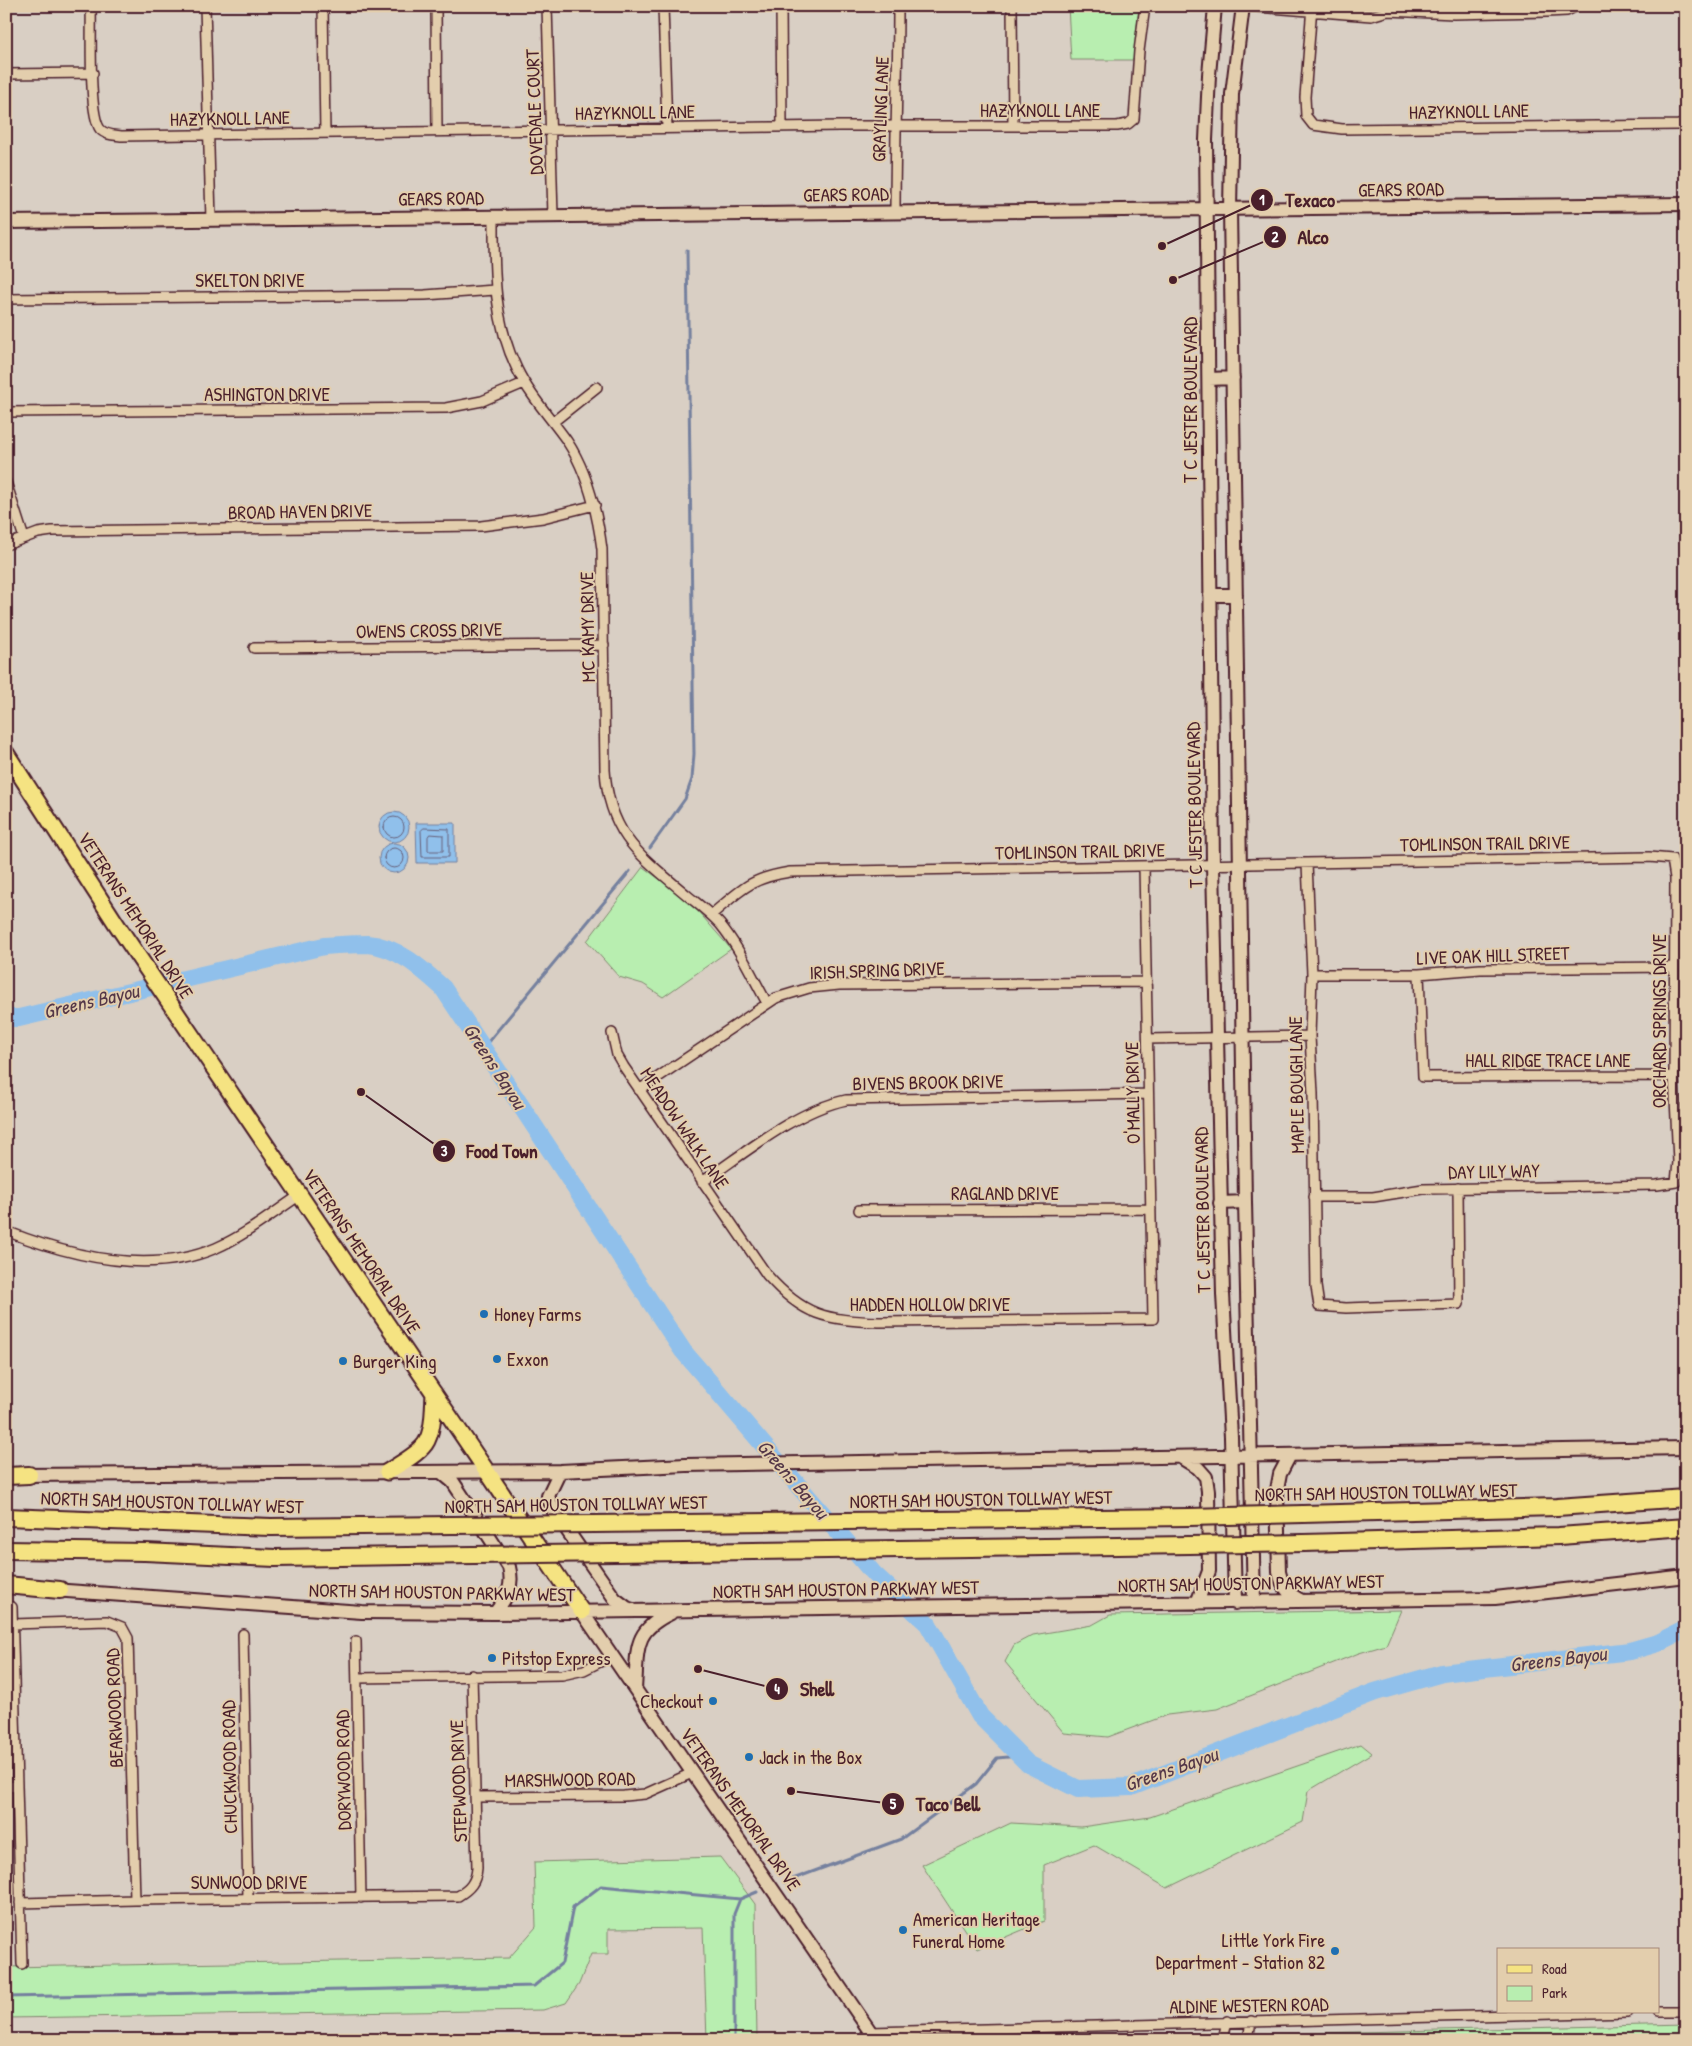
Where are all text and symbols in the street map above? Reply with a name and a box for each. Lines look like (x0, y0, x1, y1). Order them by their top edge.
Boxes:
street label: DOVEDALE COURT (519, 48, 549, 175)
street label: GRAYLING LANE (865, 55, 895, 162)
street label: HAZYKNOLL LANE (980, 97, 1101, 123)
street label: HAZYKNOLL LANE (1409, 97, 1530, 125)
street label: HAZYKNOLL LANE (575, 98, 696, 126)
street label: HAZYKNOLL LANE (170, 104, 291, 132)
street label: GEARS ROAD (1358, 175, 1444, 203)
street label: GEARS ROAD (803, 180, 889, 208)
callout: Texaco (1250, 183, 1345, 218)
street label: GEARS ROAD (398, 184, 484, 212)
text: Texaco (1284, 186, 1335, 213)
text: 1 (1259, 189, 1265, 210)
callout: Alco (1262, 219, 1338, 254)
text: Alco (1298, 223, 1328, 250)
text: 2 (1271, 226, 1279, 247)
street label: SKELTON DRIVE (195, 267, 305, 293)
street label: T C JESTER BOULEVARD (1177, 317, 1203, 483)
street label: ASHINGTON DRIVE (204, 381, 330, 407)
street label: BROAD HAVEN DRIVE (228, 497, 373, 525)
street label: MC KAMY DRIVE (573, 571, 601, 682)
street label: OWENS CROSS DRIVE (356, 616, 503, 644)
street label: T C JESTER BOULEVARD (1180, 722, 1208, 888)
street label: VETERANS MEMORIAL DRIVE (72, 827, 200, 1004)
street label: TOMLINSON TRAIL DRIVE (1400, 829, 1571, 857)
street label: TOMLINSON TRAIL DRIVE (995, 837, 1166, 865)
street label: ORCHARD SPRINGS DRIVE (1646, 933, 1672, 1108)
street label: LIVE OAK HILL STREET (1416, 939, 1571, 971)
street label: IRISH SPRING DRIVE (809, 955, 946, 985)
water label: Greens Bayou (41, 976, 143, 1026)
street label: MAPLE BOUGH LANE (1282, 1015, 1310, 1154)
water label: Greens Bayou (457, 1018, 534, 1116)
street label: O'MALLY DRIVE (1118, 1041, 1146, 1144)
street label: HALL RIDGE TRACE LANE (1465, 1047, 1631, 1073)
street label: MEADOW WALK LANE (635, 1062, 736, 1195)
street label: BIVENS BROOK DRIVE (852, 1068, 1004, 1096)
street label: T C JESTER BOULEVARD (1188, 1127, 1216, 1293)
callout: Food Town (432, 1133, 548, 1168)
text: Food Town (465, 1137, 538, 1164)
text: 3 (441, 1140, 448, 1161)
street label: DAY LILY WAY (1448, 1157, 1541, 1185)
street label: VETERANS MEMORIAL DRIVE (297, 1163, 427, 1339)
street label: RAGLAND DRIVE (951, 1180, 1060, 1206)
street label: HADDEN HOLLOW DRIVE (850, 1291, 1011, 1317)
place label: Honey Farms (494, 1301, 581, 1327)
marker: Honey Farms (478, 1308, 490, 1320)
place label: Exxon (507, 1346, 549, 1372)
place label: Burger King (353, 1348, 437, 1374)
marker: Exxon (491, 1353, 503, 1365)
marker: Burger King (337, 1355, 349, 1367)
water label: Greens Bayou (751, 1433, 837, 1526)
street label: NORTH SAM HOUSTON TOLLWAY WEST (1254, 1477, 1519, 1507)
street label: NORTH SAM HOUSTON TOLLWAY WEST (40, 1484, 305, 1520)
street label: NORTH SAM HOUSTON TOLLWAY WEST (849, 1484, 1114, 1514)
street label: NORTH SAM HOUSTON TOLLWAY WEST (444, 1489, 709, 1519)
street label: NORTH SAM HOUSTON PARKWAY WEST (1118, 1568, 1385, 1598)
street label: NORTH SAM HOUSTON PARKWAY WEST (713, 1574, 980, 1604)
street label: NORTH SAM HOUSTON PARKWAY WEST (309, 1577, 576, 1607)
water label: Greens Bayou (1508, 1639, 1610, 1679)
place label: Pitstop Express (502, 1645, 611, 1671)
street label: BEARWOOD ROAD (99, 1648, 129, 1768)
marker: Pitstop Express (486, 1652, 498, 1664)
callout: Shell (765, 1672, 844, 1707)
text: Shell (800, 1675, 835, 1702)
text: 4 (774, 1678, 780, 1699)
place label: Checkout (640, 1688, 703, 1714)
marker: Checkout (707, 1695, 719, 1707)
street label: CHUCKWOOD ROAD (215, 1700, 243, 1834)
street label: DORYWOOD ROAD (329, 1710, 357, 1830)
street label: STEPWOOD DRIVE (443, 1719, 473, 1843)
street label: VETERANS MEMORIAL DRIVE (675, 1722, 808, 1896)
water label: Greens Bayou (1121, 1739, 1223, 1798)
place label: Jack in the Box (759, 1744, 863, 1770)
marker: Jack in the Box (743, 1751, 755, 1763)
street label: MARSHWOOD ROAD (505, 1765, 635, 1793)
callout: Taco Bell (881, 1786, 990, 1821)
text: Taco Bell (915, 1790, 982, 1817)
text: 5 (890, 1793, 897, 1814)
street label: SUNWOOD DRIVE (191, 1869, 308, 1895)
place label: American Heritage Funeral Home (912, 1906, 1041, 1954)
marker: American Heritage Funeral Home (897, 1924, 909, 1936)
place label: Little York Fire Department - Station 82 (1156, 1927, 1325, 1975)
marker: Little York Fire Department - Station 82 (1329, 1945, 1341, 1957)
legend (1497, 1948, 1660, 2014)
text: Road (1542, 1958, 1567, 1979)
text: Park (1542, 1982, 1567, 2003)
street label: ALDINE WESTERN ROAD (1169, 1991, 1329, 2019)

